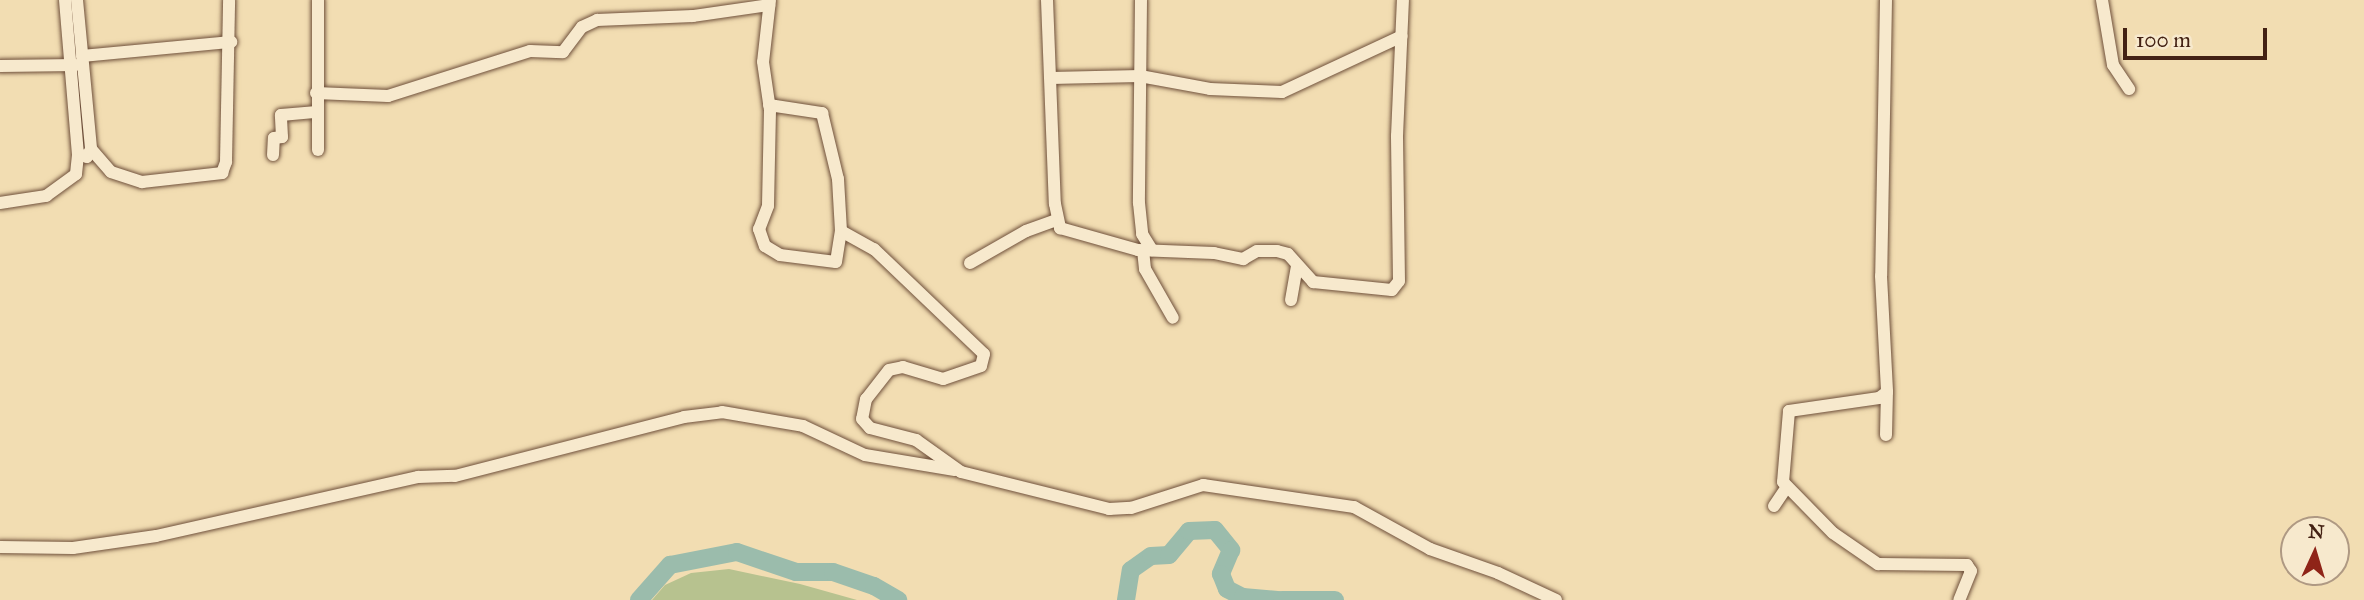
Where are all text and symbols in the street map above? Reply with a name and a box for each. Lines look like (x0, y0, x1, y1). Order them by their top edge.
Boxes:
scale bar (2126, 14, 2270, 58)
text: 100 m (2136, 27, 2191, 53)
north arrow (2280, 516, 2350, 586)
text: N (2308, 520, 2325, 544)

